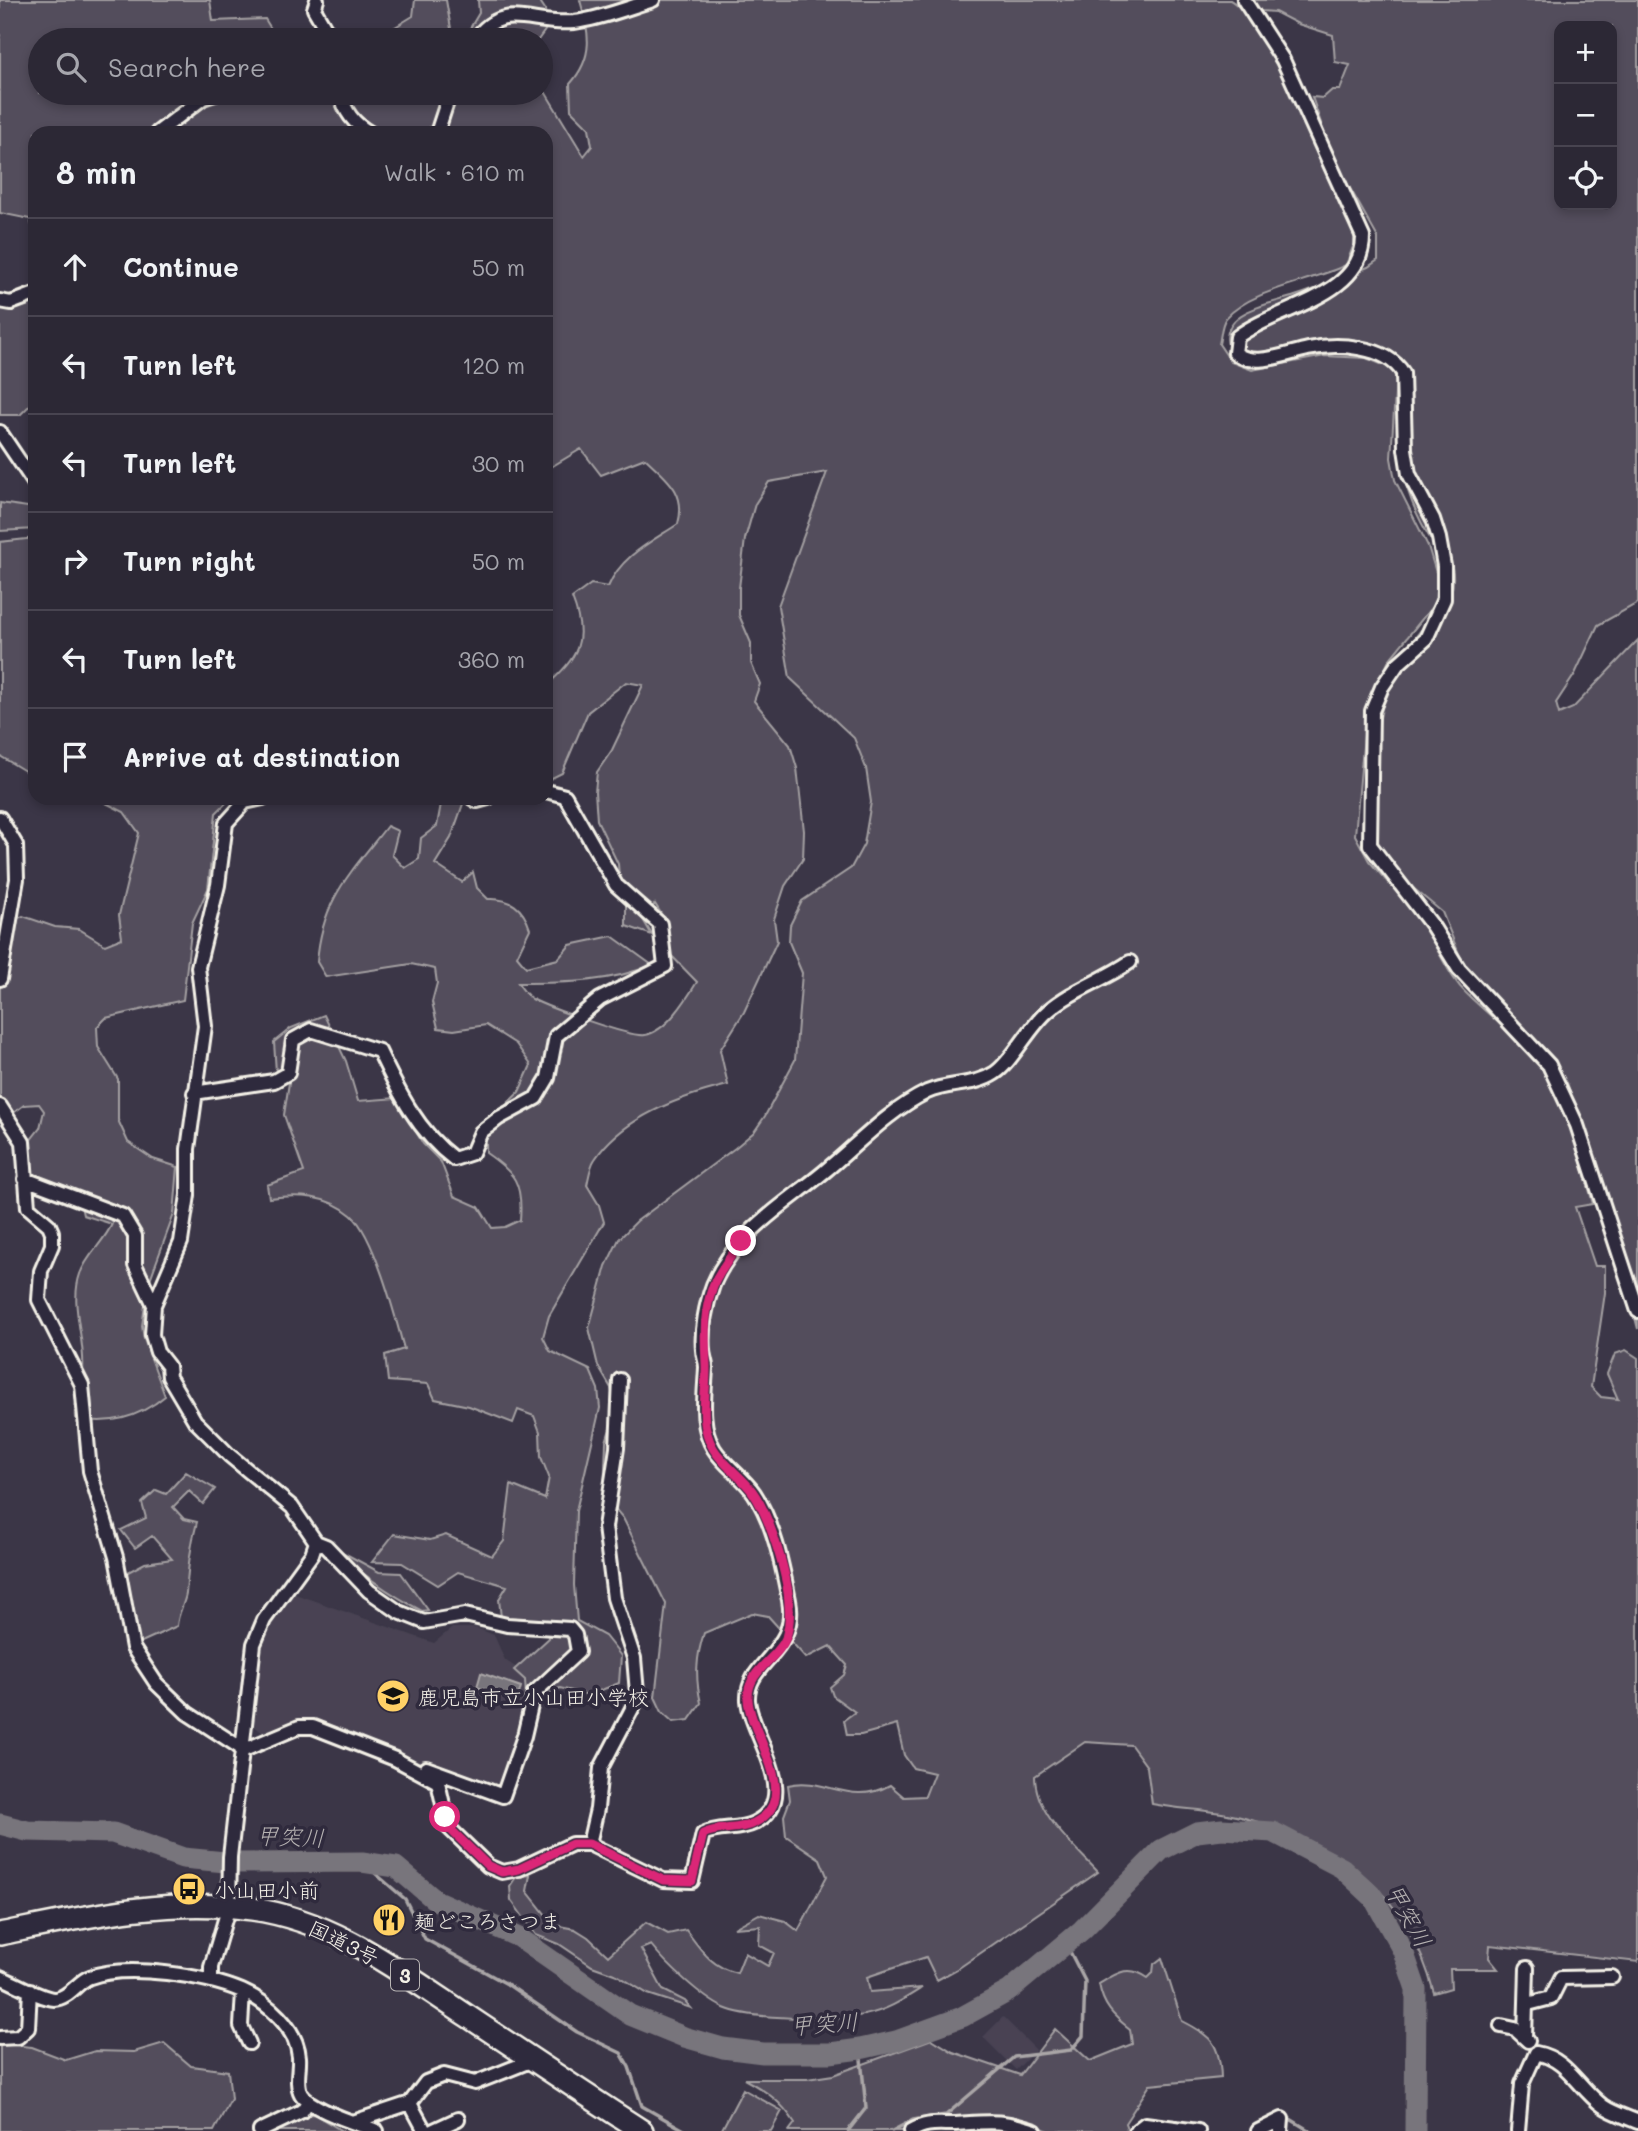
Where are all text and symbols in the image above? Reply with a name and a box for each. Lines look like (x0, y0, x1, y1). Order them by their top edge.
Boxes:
map controls (1554, 21, 1617, 210)
button: + (1554, 21, 1617, 84)
search box (28, 28, 553, 105)
icon: search (52, 48, 90, 86)
text: Search here (108, 50, 266, 84)
button: − (1554, 84, 1617, 147)
button: locate (1554, 147, 1617, 210)
text: 8 min (56, 152, 137, 192)
text: Walk · 610 m (384, 157, 525, 187)
icon: ahead (56, 248, 94, 286)
text: Continue (123, 250, 239, 284)
text: 50 m (472, 252, 525, 282)
icon: left (56, 346, 94, 384)
text: Turn left (123, 348, 236, 382)
text: 120 m (462, 350, 525, 380)
icon: left (56, 444, 94, 482)
text: Turn left (123, 446, 236, 480)
text: 30 m (472, 448, 525, 478)
icon: right (56, 542, 94, 580)
text: Turn right (123, 544, 256, 578)
text: 50 m (472, 546, 525, 576)
icon: left (56, 640, 94, 678)
text: Turn left (123, 642, 236, 676)
text: 360 m (458, 644, 525, 674)
icon: arrive (56, 738, 94, 776)
text: Arrive at destination (123, 740, 400, 774)
route end (725, 1225, 756, 1256)
school or university icon: 鹿児島市立小山田小学校 (374, 1677, 412, 1715)
place label: 鹿児島市立小山田小学校 (418, 1683, 649, 1710)
route start (429, 1801, 460, 1832)
water label: 甲突川 (255, 1820, 325, 1852)
bus stop icon: 小山田小前 (170, 1870, 208, 1908)
place label: 小山田小前 (214, 1876, 319, 1903)
water label: 甲突川 (1379, 1878, 1439, 1952)
restaurant icon: 麺どころさつま (370, 1901, 408, 1939)
place label: 麺どころさつま (414, 1907, 561, 1934)
street label: 国道3号 (304, 1913, 384, 1971)
road number: 3 (391, 1960, 419, 1991)
water label: 甲突川 (789, 2006, 859, 2040)

